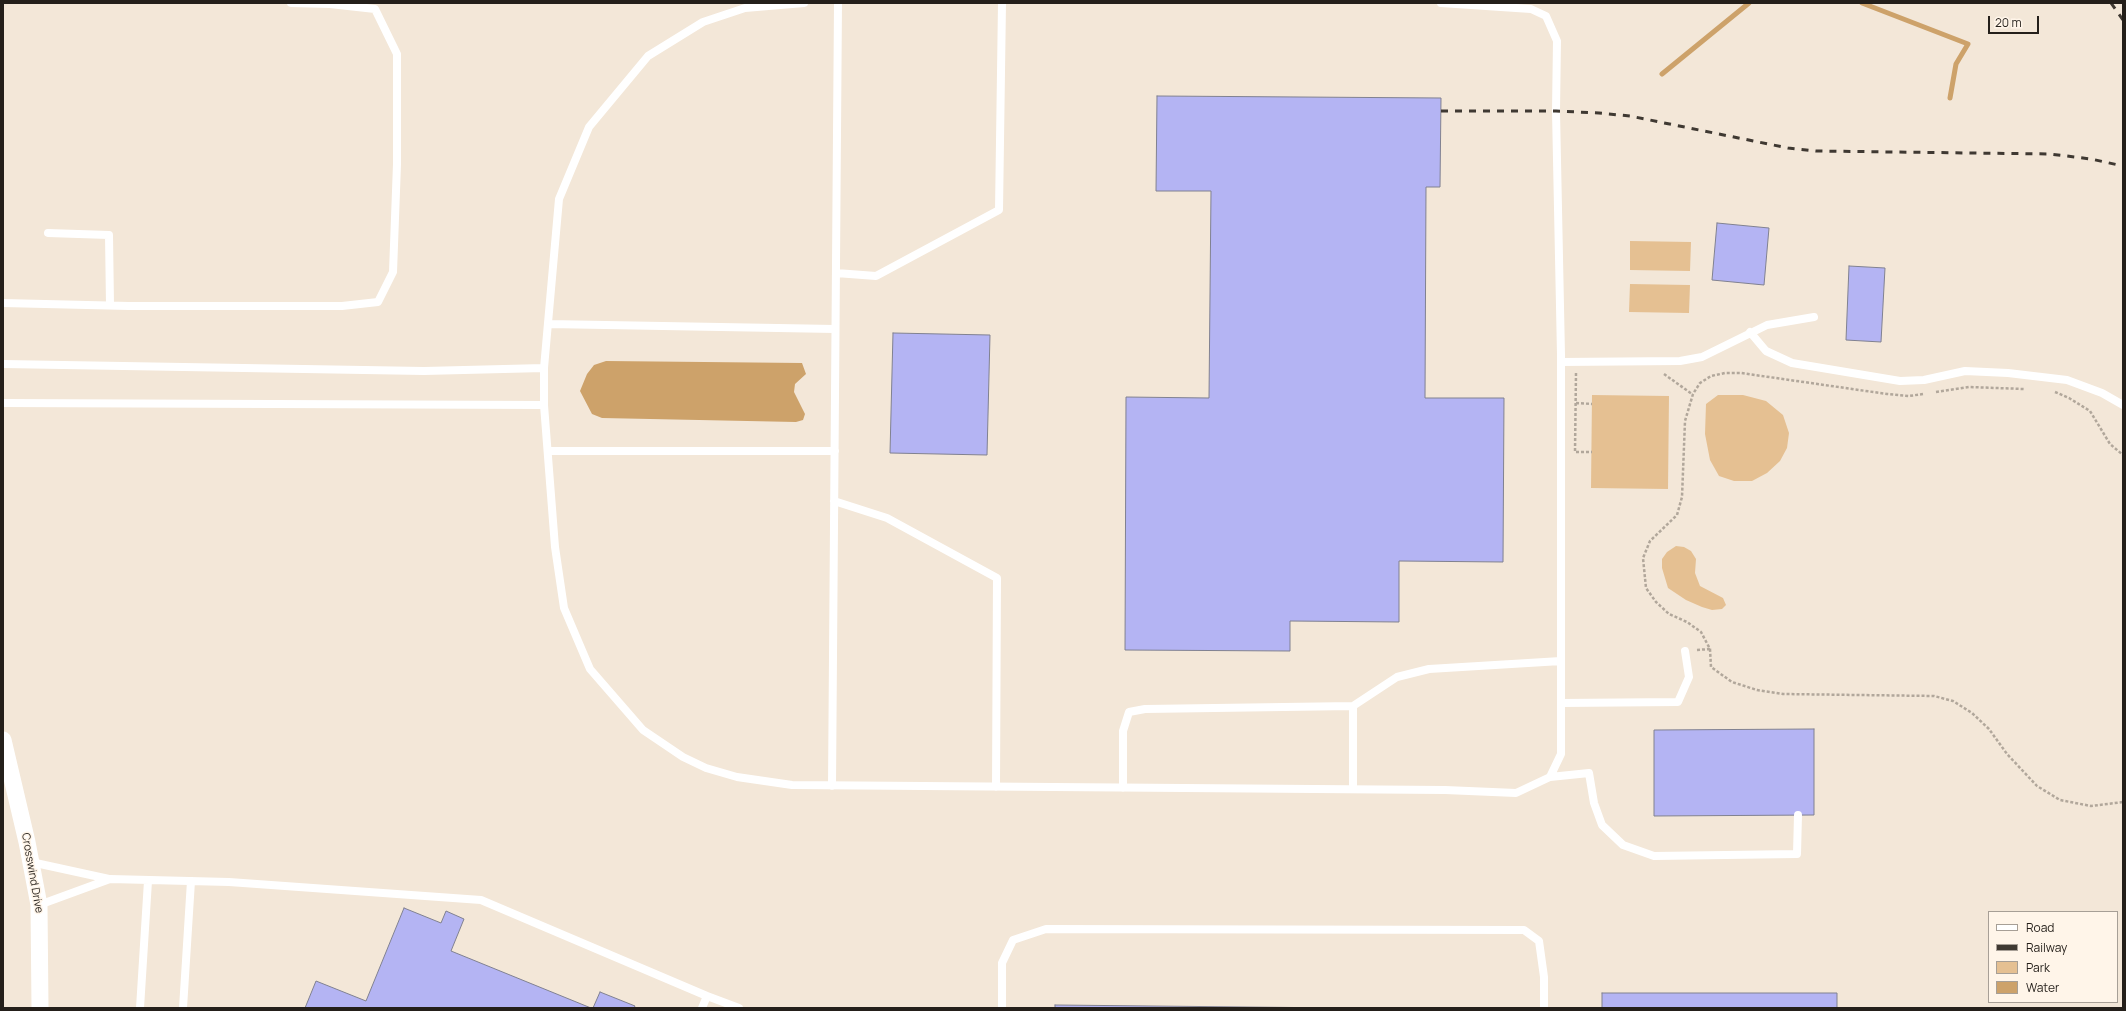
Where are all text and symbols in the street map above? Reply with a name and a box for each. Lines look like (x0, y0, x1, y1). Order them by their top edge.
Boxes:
scale bar (1990, 8, 2041, 34)
text: 20 m (1995, 14, 2022, 31)
street label: Crosswind Drive (18, 832, 46, 914)
legend (1988, 911, 2118, 1003)
text: Road (2026, 919, 2054, 936)
text: Railway (2026, 939, 2067, 956)
text: Park (2026, 959, 2050, 976)
text: Water (2026, 979, 2059, 996)

